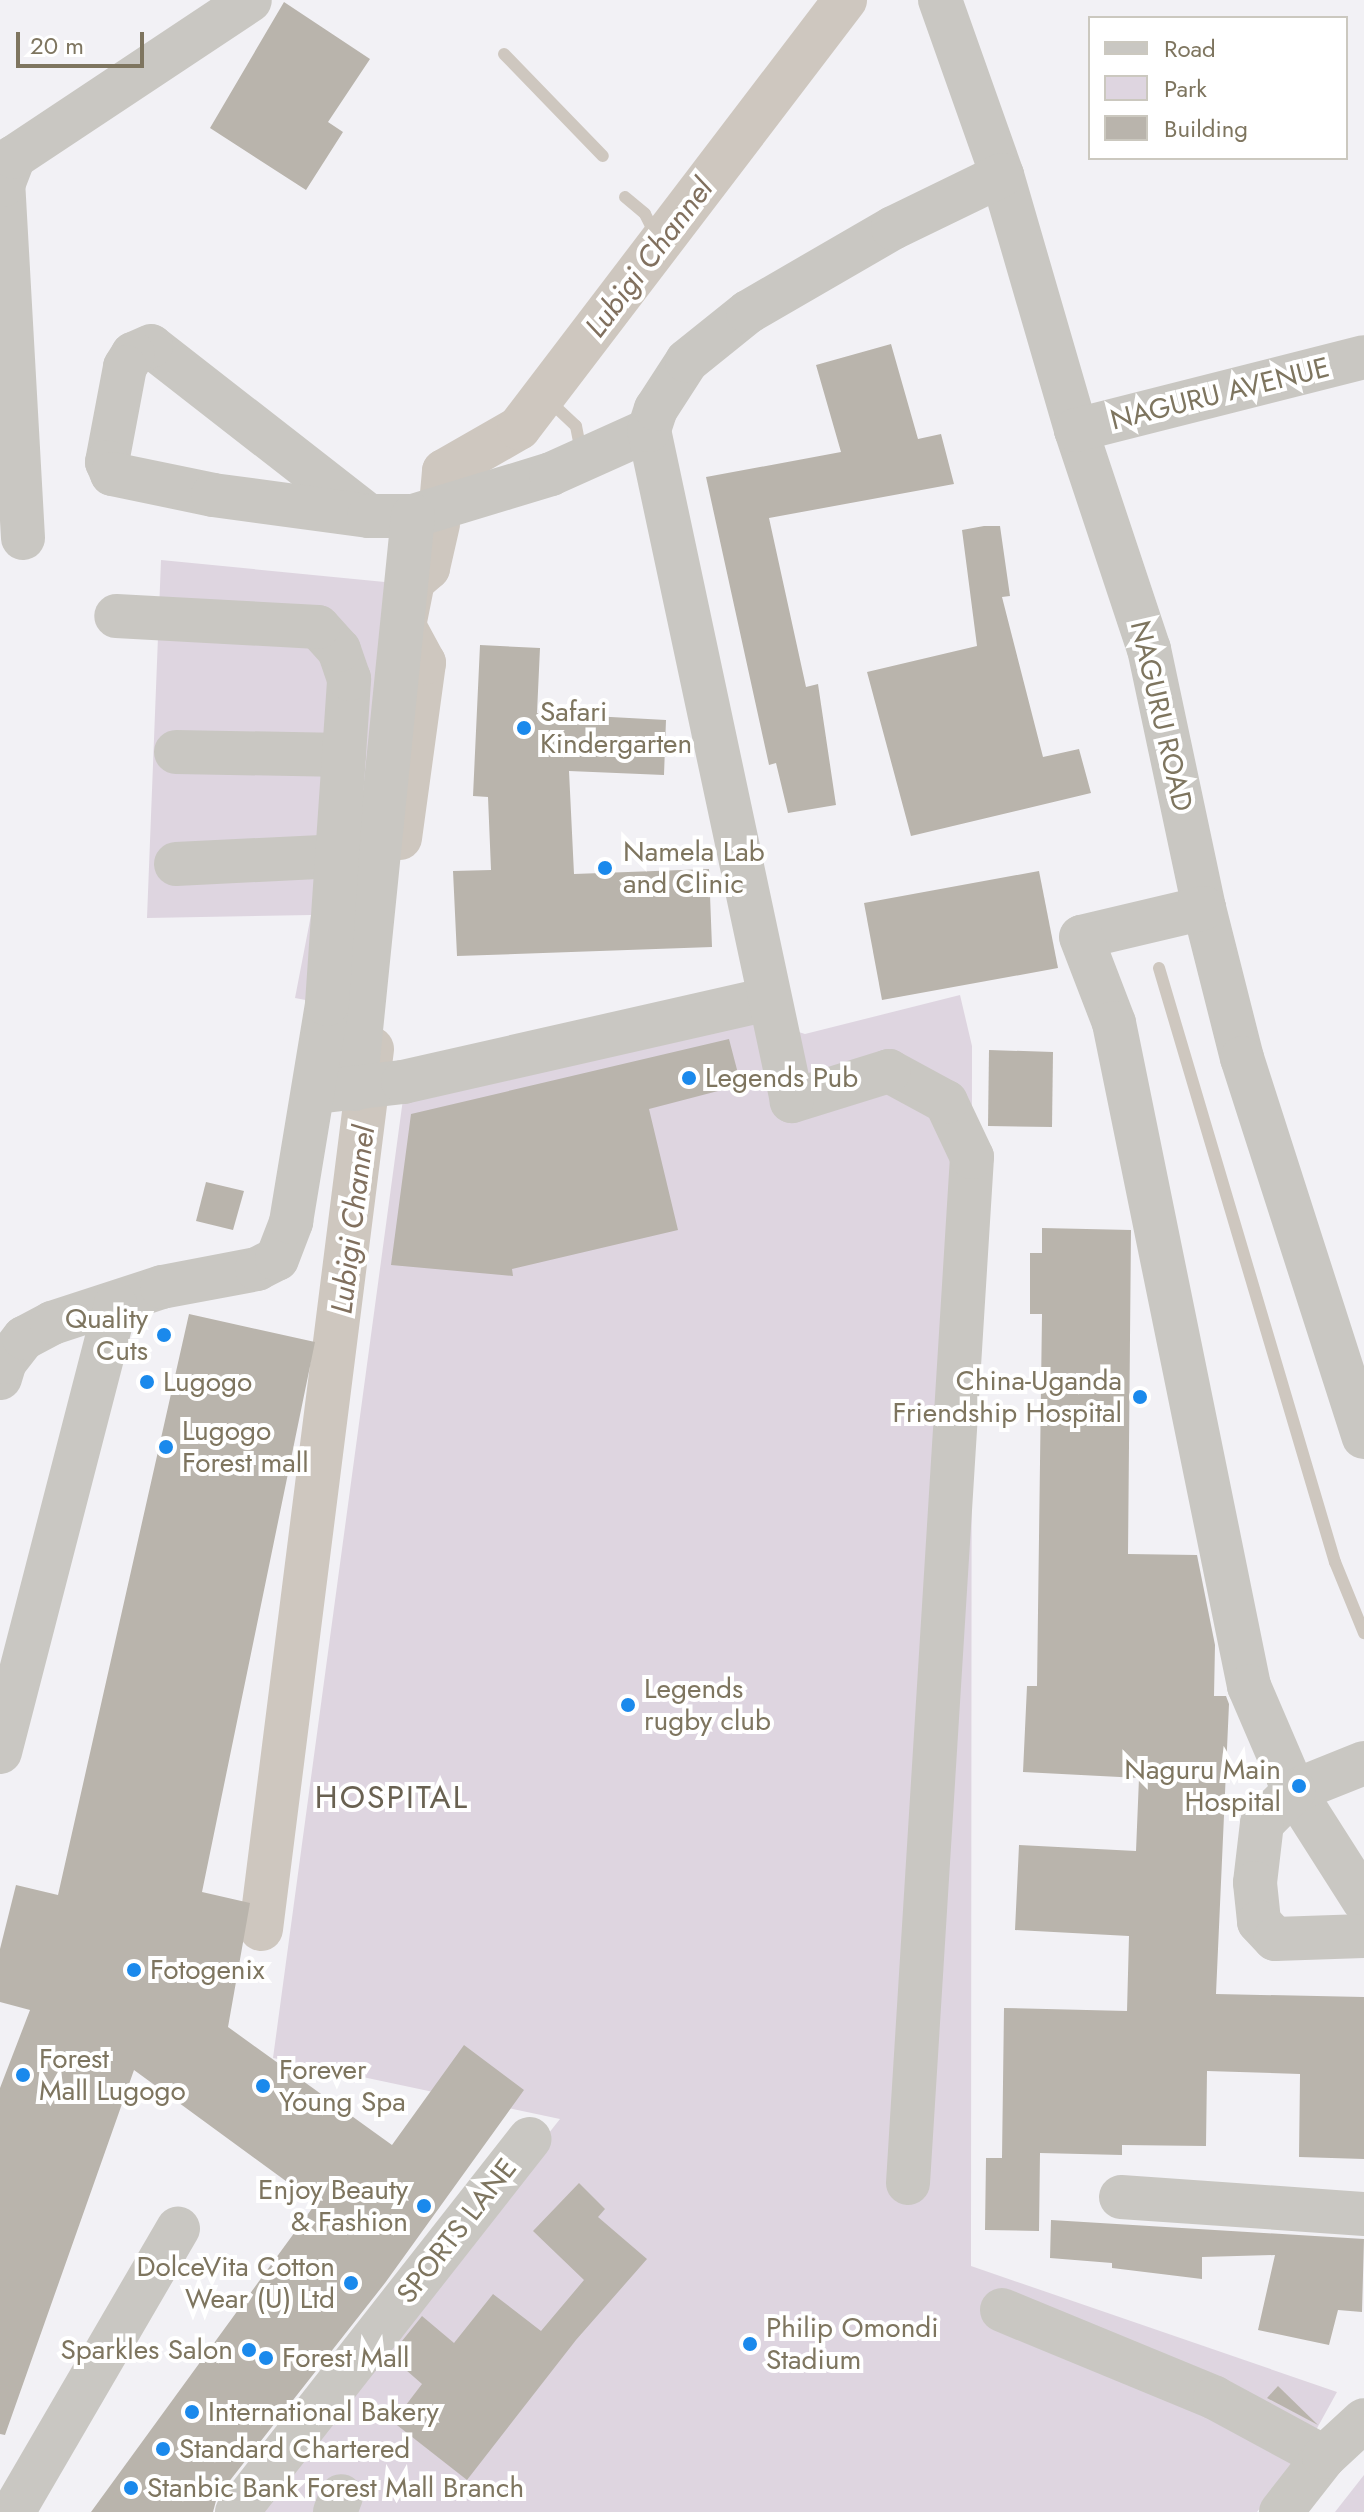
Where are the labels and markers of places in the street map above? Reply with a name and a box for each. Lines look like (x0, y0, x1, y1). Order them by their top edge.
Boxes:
place label: Safari Kindergarten (540, 695, 692, 761)
marker: Safari Kindergarten (515, 719, 533, 737)
place label: Namela Lab and Clinic (623, 835, 765, 901)
marker: Namela Lab and Clinic (594, 857, 616, 879)
place label: Legends Pub (705, 1061, 858, 1095)
marker: Legends Pub (680, 1069, 698, 1087)
place label: Quality Cuts (65, 1302, 148, 1368)
marker: Quality Cuts (155, 1326, 173, 1344)
place label: China-Uganda Friendship Hospital (893, 1364, 1122, 1430)
place label: Lugogo (163, 1365, 252, 1399)
marker: Lugogo (138, 1373, 156, 1391)
marker: China-Uganda Friendship Hospital (1129, 1386, 1151, 1408)
place label: Lugogo Forest mall (182, 1414, 309, 1480)
marker: Lugogo Forest mall (157, 1438, 175, 1456)
place label: Legends rugby club (644, 1672, 771, 1738)
marker: Legends rugby club (619, 1696, 637, 1714)
place label: Naguru Main Hospital (1124, 1753, 1281, 1819)
marker: Naguru Main Hospital (1288, 1775, 1310, 1797)
place label: Fotogenix (150, 1953, 265, 1987)
marker: Fotogenix (125, 1961, 143, 1979)
place label: Forest Mall Lugogo (39, 2042, 186, 2108)
place label: Forever Young Spa (279, 2053, 406, 2119)
marker: Forest Mall Lugogo (14, 2066, 32, 2084)
marker: Forever Young Spa (254, 2077, 272, 2095)
place label: Enjoy Beauty & Fashion (258, 2173, 408, 2239)
marker: Enjoy Beauty & Fashion (415, 2197, 433, 2215)
place label: DolceVita Cotton Wear (U) Ltd (136, 2250, 335, 2316)
marker: DolceVita Cotton Wear (U) Ltd (342, 2274, 360, 2292)
place label: Philip Omondi Stadium (766, 2311, 939, 2377)
place label: Sparkles Salon (61, 2333, 233, 2367)
marker: Philip Omondi Stadium (741, 2335, 759, 2353)
marker: Sparkles Salon (240, 2341, 258, 2359)
place label: Forest Mall (282, 2341, 409, 2375)
marker: Forest Mall (257, 2349, 275, 2367)
place label: International Bakery (208, 2395, 439, 2429)
marker: International Bakery (183, 2403, 201, 2421)
place label: Standard Chartered (179, 2432, 410, 2466)
marker: Standard Chartered (154, 2440, 172, 2458)
place label: Stanbic Bank Forest Mall Branch (147, 2471, 524, 2505)
marker: Stanbic Bank Forest Mall Branch (122, 2479, 140, 2497)

